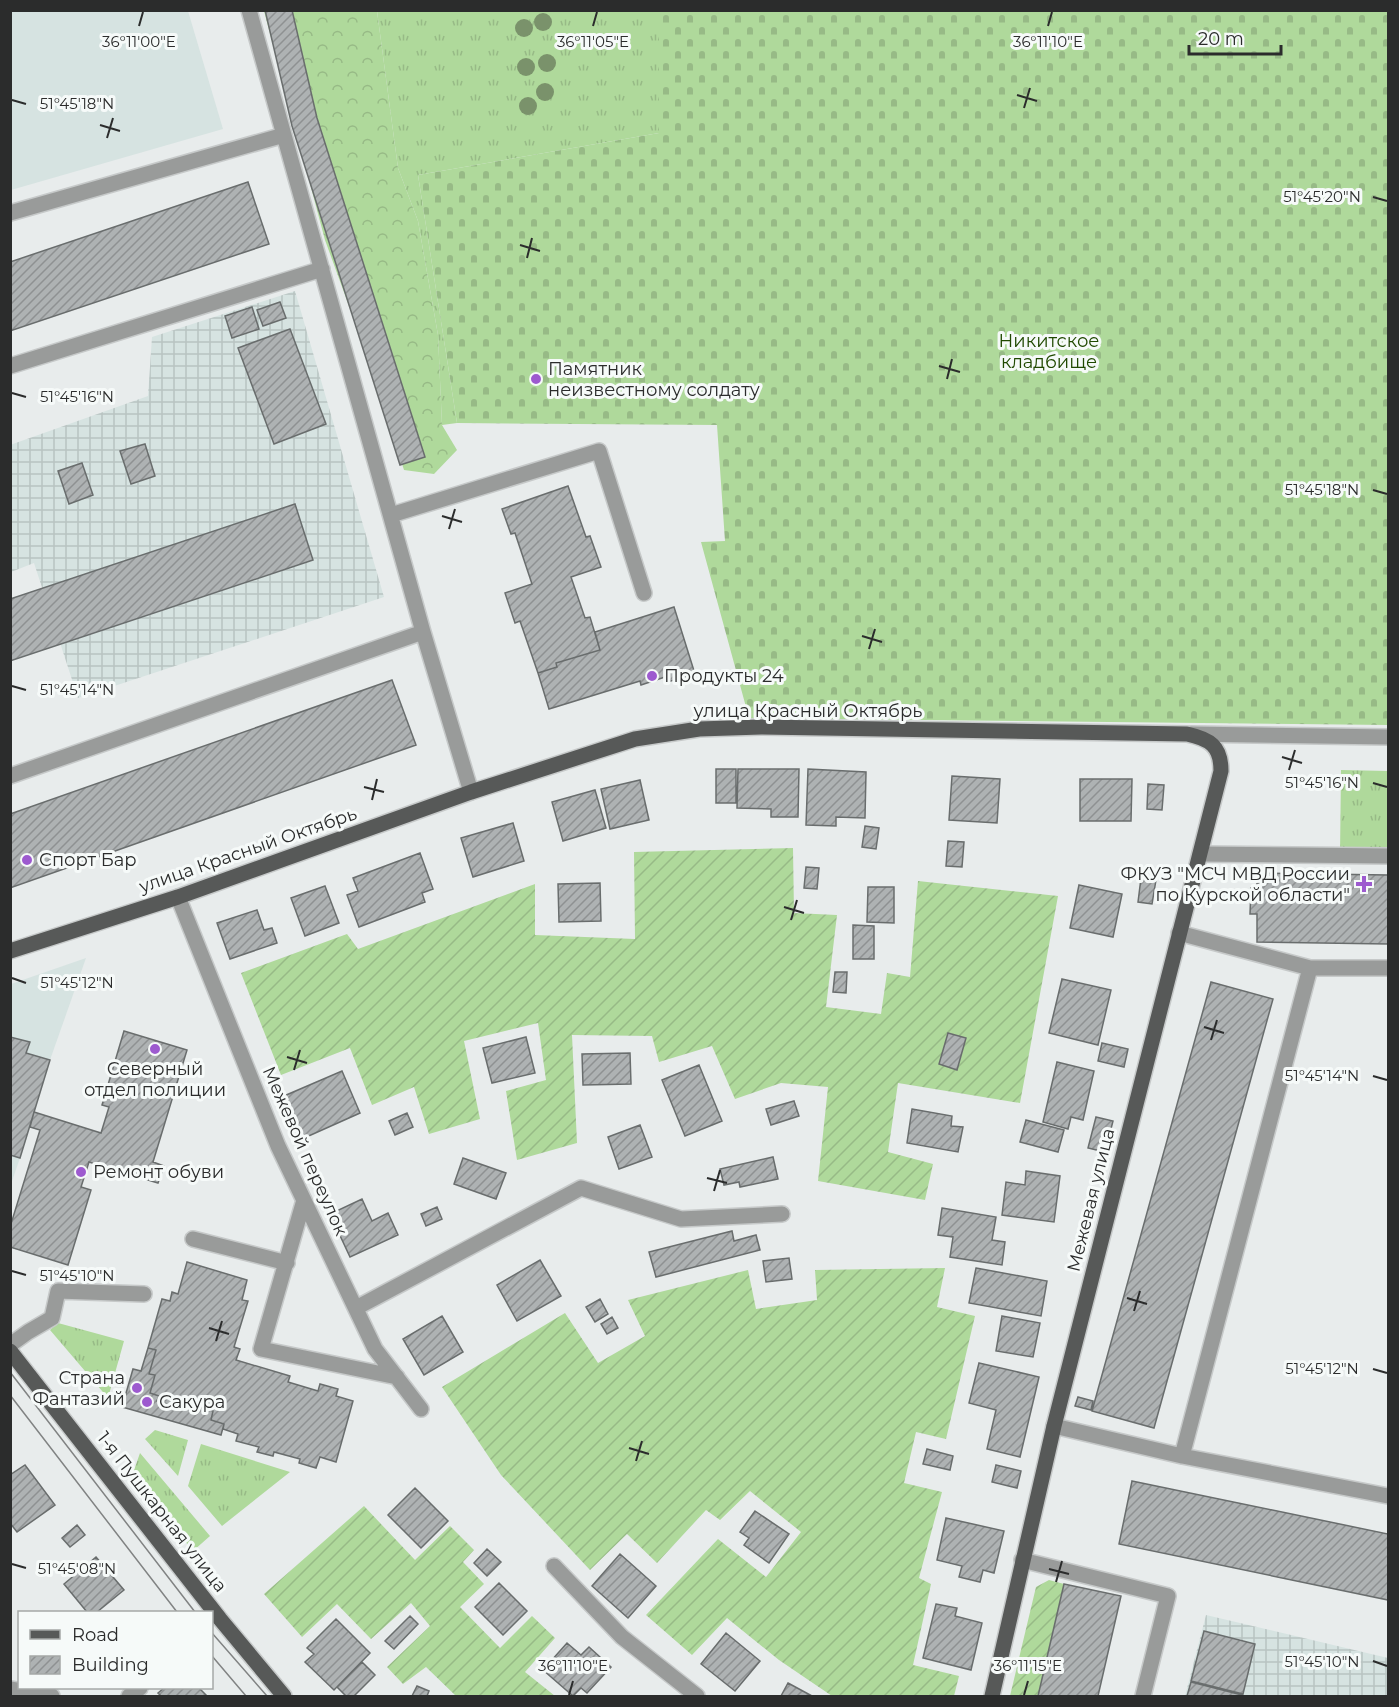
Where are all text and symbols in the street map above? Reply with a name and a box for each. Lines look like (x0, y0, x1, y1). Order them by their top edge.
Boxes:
scale bar (1189, 18, 1280, 56)
text: 20 m (1198, 28, 1244, 50)
text: 36°11'00"E (102, 32, 176, 51)
text: 36°11'05"E (557, 32, 629, 51)
text: 36°11'10"E (1013, 32, 1083, 51)
text: 51°45'18"N (40, 94, 114, 113)
text: 51°45'20"N (1283, 187, 1361, 206)
park label: Никитское кладбище (999, 330, 1099, 373)
place label: Памятник неизвестному солдату (548, 358, 760, 401)
marker: Памятник неизвестному солдату (529, 372, 543, 386)
text: 51°45'16"N (40, 387, 114, 406)
text: 51°45'18"N (1285, 480, 1359, 499)
place label: Продукты 24 (664, 665, 784, 687)
marker: Продукты 24 (645, 669, 659, 683)
text: 51°45'14"N (40, 680, 114, 699)
street label: улица Красный Октябрь (693, 700, 922, 722)
text: 51°45'16"N (1285, 773, 1359, 792)
street label: улица Красный Октябрь (135, 802, 360, 898)
place label: Спорт Бар (39, 849, 137, 871)
marker: Спорт Бар (20, 853, 34, 867)
place label: ФКУЗ "МСЧ МВД России по Курской области" (1120, 863, 1350, 906)
marker: ФКУЗ "МСЧ МВД России по Курской области" (1355, 875, 1373, 893)
text: 51°45'12"N (40, 973, 114, 992)
marker: Северный отдел полиции (148, 1042, 162, 1056)
place label: Северный отдел полиции (84, 1058, 226, 1101)
street label: Межевой переулок (258, 1063, 352, 1239)
text: 51°45'14"N (1285, 1066, 1359, 1085)
street label: Межевая улица (1063, 1126, 1119, 1274)
place label: Ремонт обуви (93, 1161, 224, 1183)
marker: Ремонт обуви (74, 1165, 88, 1179)
text: 51°45'10"N (40, 1266, 114, 1285)
text: 51°45'12"N (1285, 1359, 1359, 1378)
place label: Страна Фантазий (32, 1367, 125, 1410)
marker: Страна Фантазий (130, 1381, 144, 1395)
place label: Сакура (159, 1391, 225, 1413)
marker: Сакура (140, 1395, 154, 1409)
street label: 1-я Пушкарная улица (92, 1427, 232, 1597)
text: 51°45'08"N (38, 1559, 116, 1578)
legend (18, 1611, 213, 1689)
text: Road (72, 1624, 119, 1646)
text: 51°45'10"N (1285, 1652, 1359, 1671)
text: Building (72, 1654, 149, 1676)
text: 36°11'10"E (538, 1656, 608, 1675)
text: 36°11'15"E (994, 1656, 1062, 1675)

